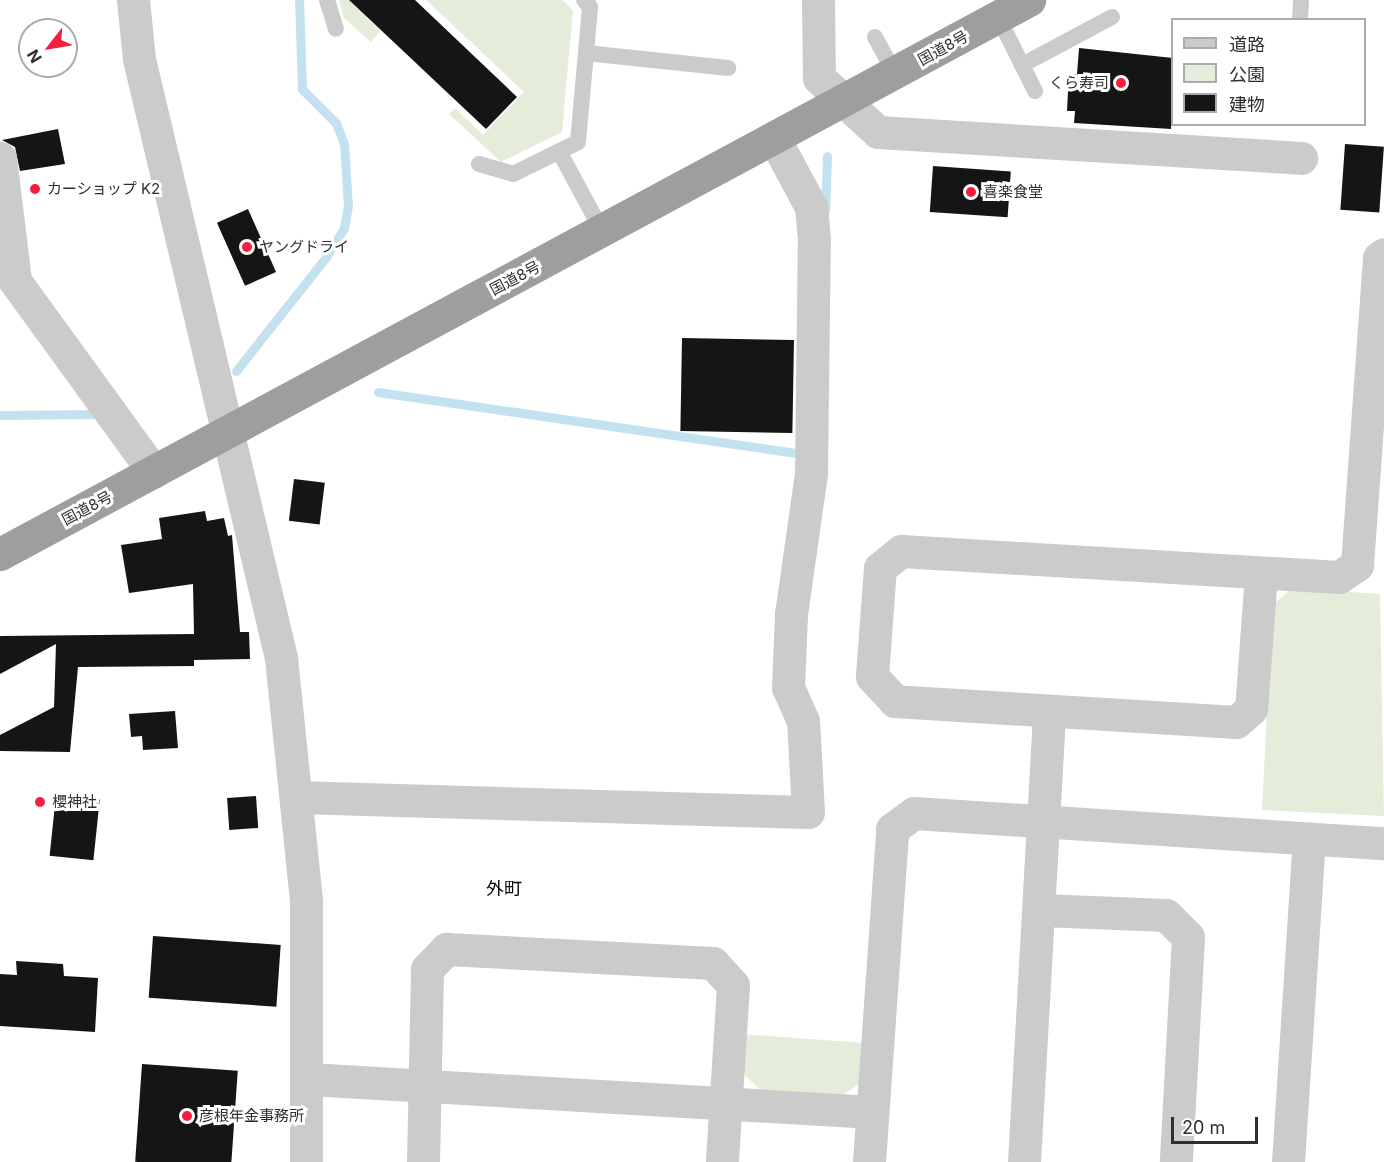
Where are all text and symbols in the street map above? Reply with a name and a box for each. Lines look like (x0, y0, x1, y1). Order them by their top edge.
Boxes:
north arrow (18, 18, 78, 78)
legend (1171, 18, 1366, 126)
street label: 国道8号 (915, 27, 971, 69)
text: 道路 (1229, 34, 1265, 55)
text: N (23, 46, 46, 67)
text: 公園 (1229, 64, 1265, 85)
place label: くら寿司 (1049, 74, 1109, 92)
marker: くら寿司 (1114, 76, 1128, 90)
text: 建物 (1229, 94, 1265, 115)
place label: カーショップ K2 (47, 180, 160, 198)
marker: カーショップ K2 (28, 182, 42, 196)
place label: 喜楽食堂 (983, 183, 1043, 201)
marker: 喜楽食堂 (964, 185, 978, 199)
place label: ヤングドライ (259, 238, 349, 256)
marker: ヤングドライ (240, 240, 254, 254)
street label: 国道8号 (487, 257, 543, 299)
street label: 国道8号 (59, 487, 115, 529)
place label: 櫻神社 (52, 793, 97, 811)
marker: 櫻神社 (33, 795, 47, 809)
district label: 外町 (486, 878, 522, 900)
scale bar (1174, 1105, 1261, 1143)
place label: 彦根年金事務所 (199, 1107, 304, 1125)
marker: 彦根年金事務所 (180, 1109, 194, 1123)
text: 20 m (1182, 1117, 1225, 1138)

